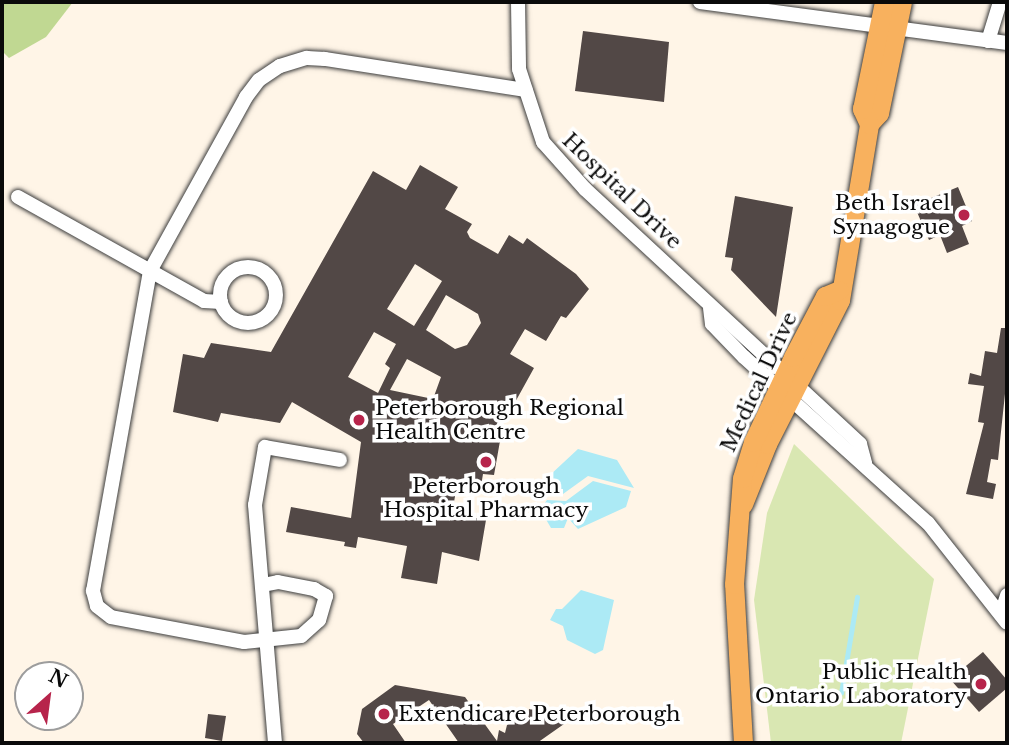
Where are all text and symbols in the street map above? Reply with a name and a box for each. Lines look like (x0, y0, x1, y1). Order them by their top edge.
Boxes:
street label: Hospital Drive (557, 128, 687, 254)
place label: Beth Israel Synagogue (832, 190, 950, 240)
marker: Beth Israel Synagogue (956, 207, 972, 223)
street label: Medical Drive (716, 308, 802, 456)
place label: Peterborough Regional Health Centre (375, 395, 624, 445)
marker: Peterborough Regional Health Centre (349, 410, 369, 430)
marker: Peterborough Hospital Pharmacy (478, 454, 494, 470)
place label: Peterborough Hospital Pharmacy (383, 473, 589, 523)
place label: Public Health Ontario Laboratory (755, 659, 967, 709)
north arrow (14, 661, 84, 731)
text: N (45, 664, 71, 693)
marker: Public Health Ontario Laboratory (973, 676, 989, 692)
place label: Extendicare Peterborough (398, 701, 680, 727)
marker: Extendicare Peterborough (376, 706, 392, 722)

